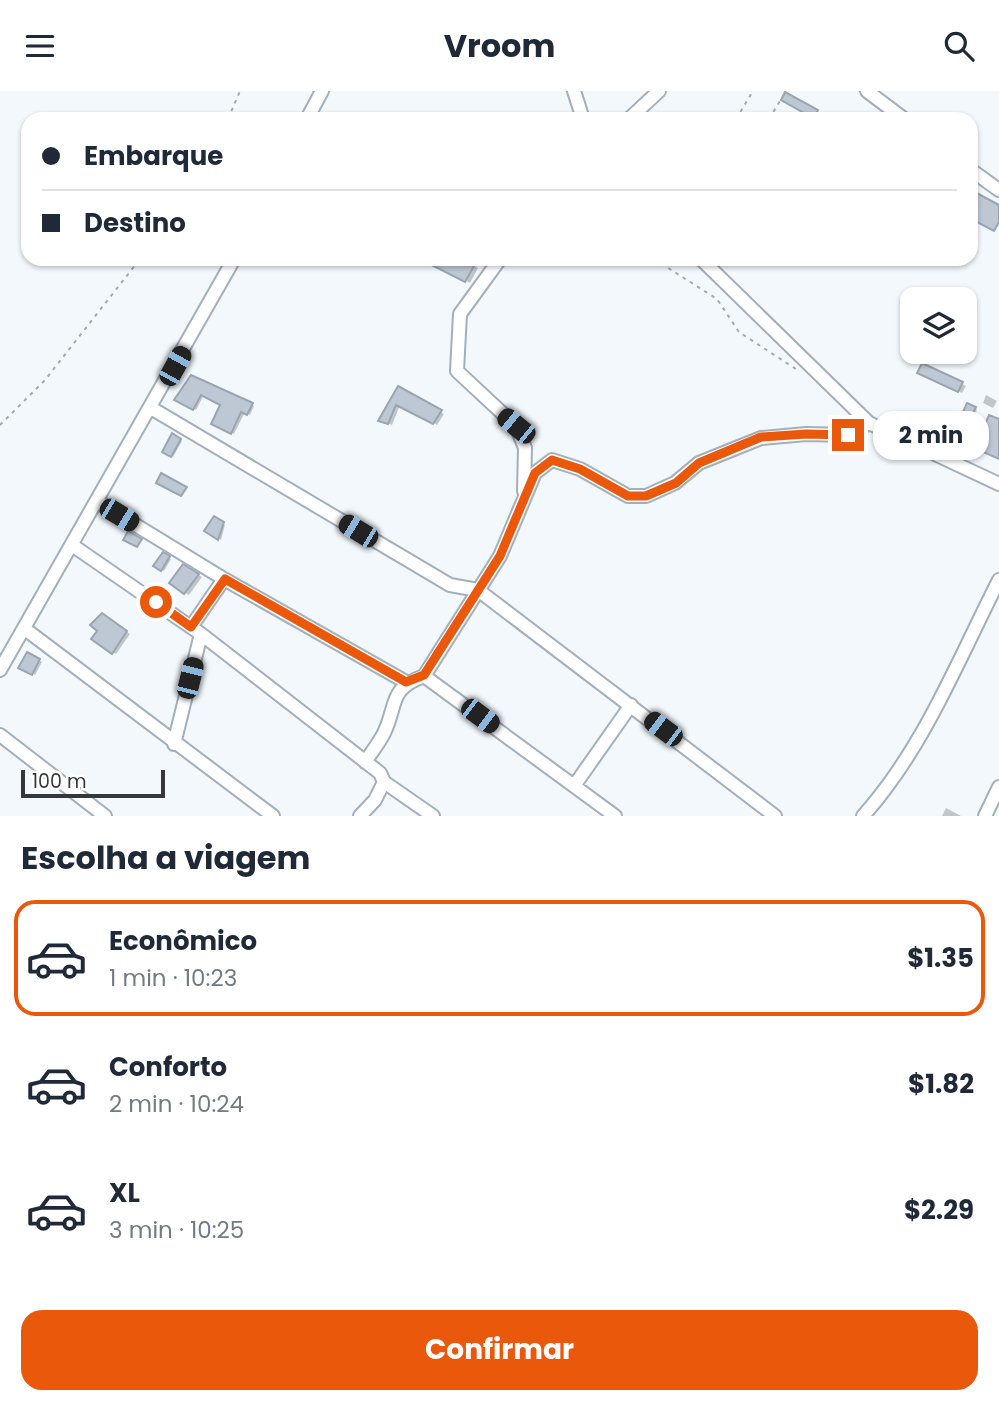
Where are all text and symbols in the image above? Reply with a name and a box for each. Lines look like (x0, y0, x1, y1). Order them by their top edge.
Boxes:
text: Vroom (444, 23, 555, 68)
icon: menu (21, 27, 59, 65)
icon: search (940, 27, 978, 65)
text: Embarque (84, 138, 223, 174)
text: Destino (84, 205, 186, 241)
map controls (900, 287, 977, 364)
button: layers (900, 287, 977, 364)
car (156, 343, 195, 389)
car (494, 405, 539, 447)
callout: 2 min (872, 411, 988, 459)
route end (832, 419, 864, 451)
text: 2 min (899, 419, 963, 451)
car (96, 495, 143, 535)
car (335, 511, 382, 551)
route start (140, 586, 172, 618)
car (175, 655, 206, 701)
car (457, 695, 504, 737)
car (640, 708, 687, 750)
scale bar (21, 767, 164, 799)
text: 100 m (32, 768, 87, 795)
text: Escolha a viagem (21, 835, 310, 880)
text: Econômico (109, 923, 257, 959)
icon: car (25, 927, 88, 990)
text: $1.35 (907, 940, 974, 976)
text: 1 min · 10:23 (109, 962, 237, 994)
text: Conforto (109, 1049, 227, 1085)
icon: car (25, 1053, 88, 1116)
text: $1.82 (908, 1066, 974, 1102)
text: 2 min · 10:24 (109, 1088, 244, 1120)
text: XL (109, 1175, 140, 1211)
icon: car (25, 1179, 88, 1242)
text: $2.29 (904, 1192, 974, 1228)
text: 3 min · 10:25 (109, 1214, 244, 1246)
button: Confirmar (21, 1310, 978, 1390)

